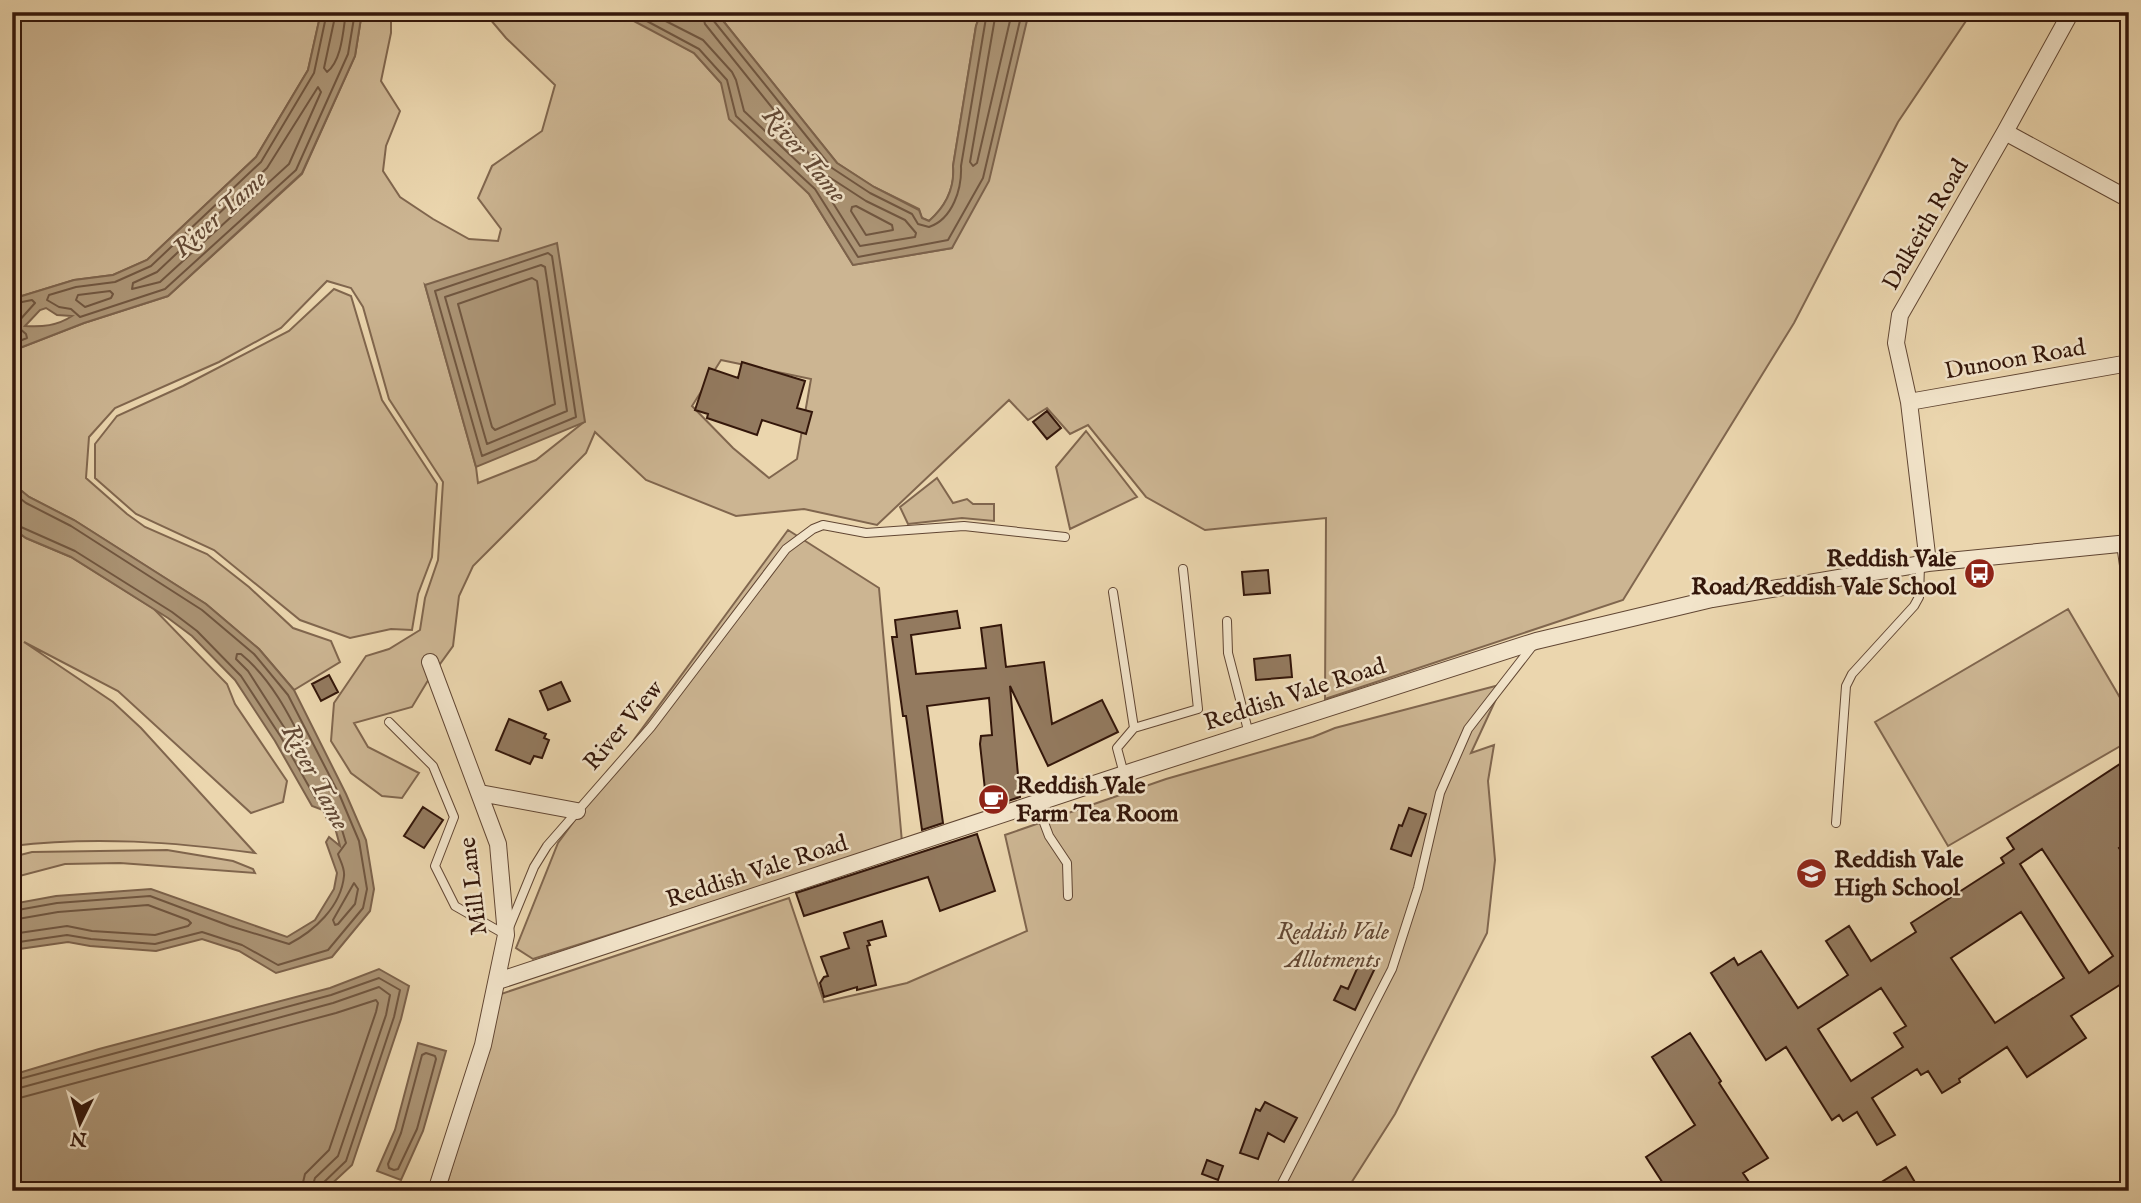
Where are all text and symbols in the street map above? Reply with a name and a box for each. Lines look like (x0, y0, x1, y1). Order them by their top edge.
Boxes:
water label: River Tame (754, 100, 854, 210)
street label: Dalkeith Road (1876, 154, 1976, 296)
water label: River Tame (166, 163, 274, 265)
street label: Dunoon Road (1942, 332, 2088, 388)
place label: Reddish Vale Road/Reddish Vale School (1691, 544, 1956, 603)
bus stop icon: Reddish Vale Road/Reddish Vale School (1962, 556, 1996, 590)
street label: Reddish Vale Road (1200, 651, 1390, 739)
street label: River View (577, 673, 672, 778)
water label: River Tame (273, 718, 357, 836)
place label: Reddish Vale Farm Tea Room (1016, 771, 1179, 830)
cafe icon: Reddish Vale Farm Tea Room (976, 783, 1010, 817)
street label: Reddish Vale Road (662, 828, 852, 916)
street label: Mill Lane (453, 835, 495, 937)
place label: Reddish Vale High School (1834, 845, 1964, 904)
school or university icon: Reddish Vale High School (1794, 857, 1828, 891)
park label: Reddish Vale Allotments (1277, 917, 1389, 976)
north arrow (46, 1088, 116, 1158)
text: N (69, 1125, 89, 1151)

